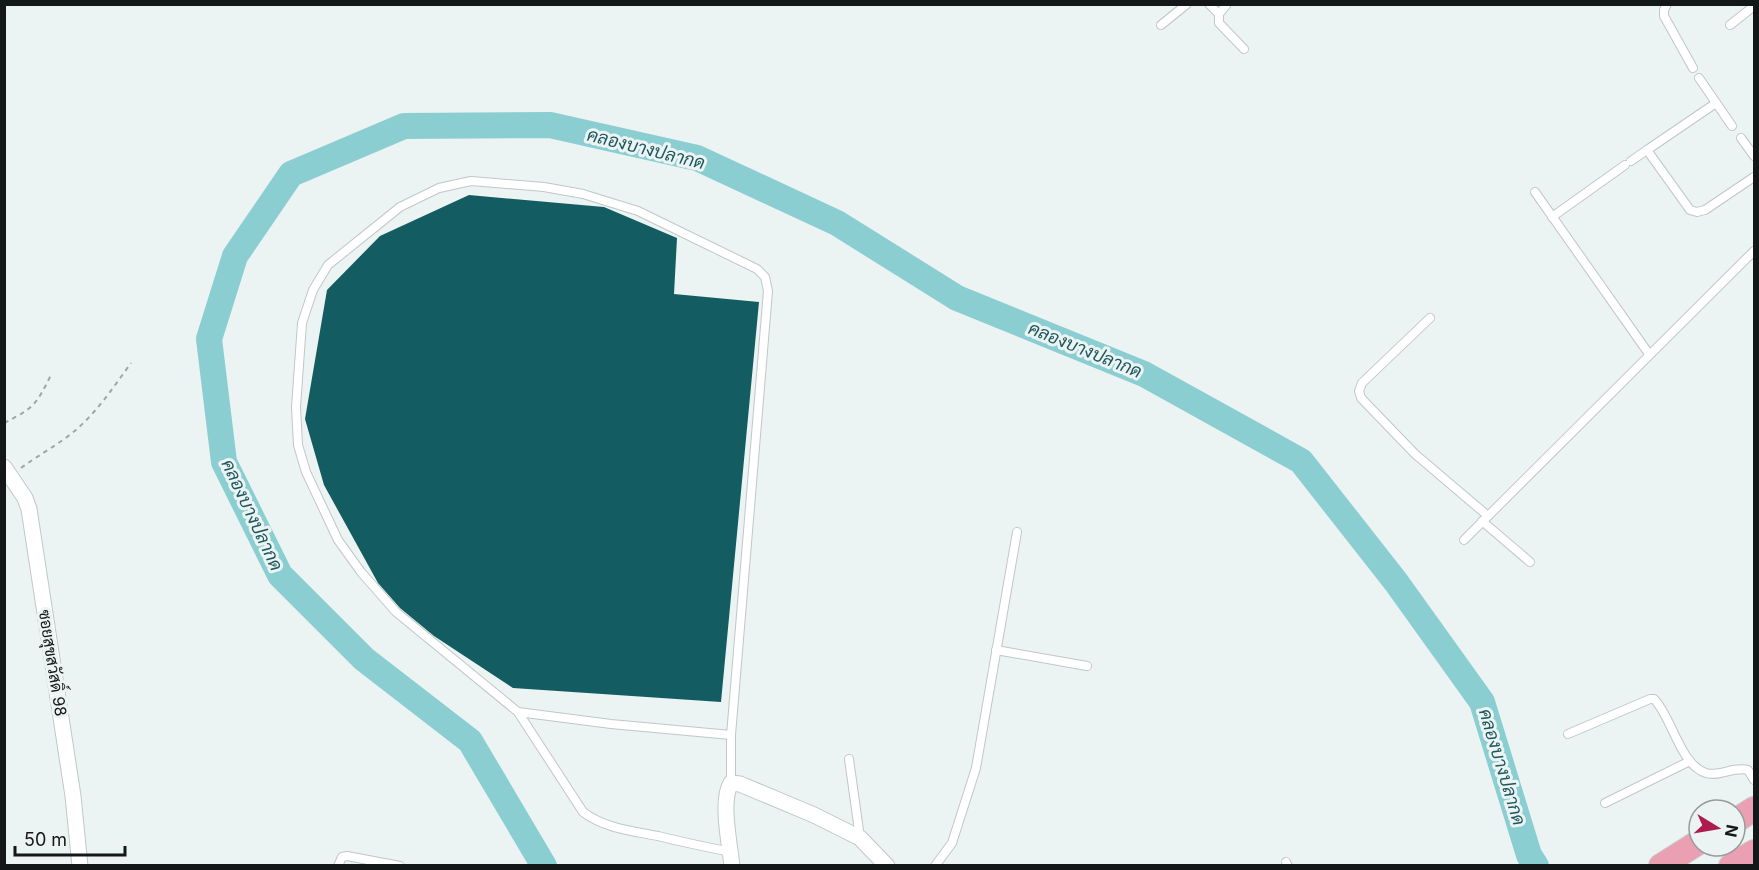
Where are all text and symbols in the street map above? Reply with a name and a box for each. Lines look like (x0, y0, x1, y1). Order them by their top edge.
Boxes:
water label: คลองบางปลากด (585, 124, 707, 173)
water label: คลองบางปลากด (1025, 317, 1145, 382)
water label: คลองบางปลากด (217, 456, 287, 574)
street label: ซอยสุขสวัสดิ์ 98 (33, 608, 76, 718)
water label: คลองบางปลากด (1475, 706, 1530, 828)
north arrow (1687, 798, 1747, 858)
scale bar (15, 819, 124, 857)
text: N (1721, 823, 1743, 839)
text: 50 m (24, 829, 67, 850)

